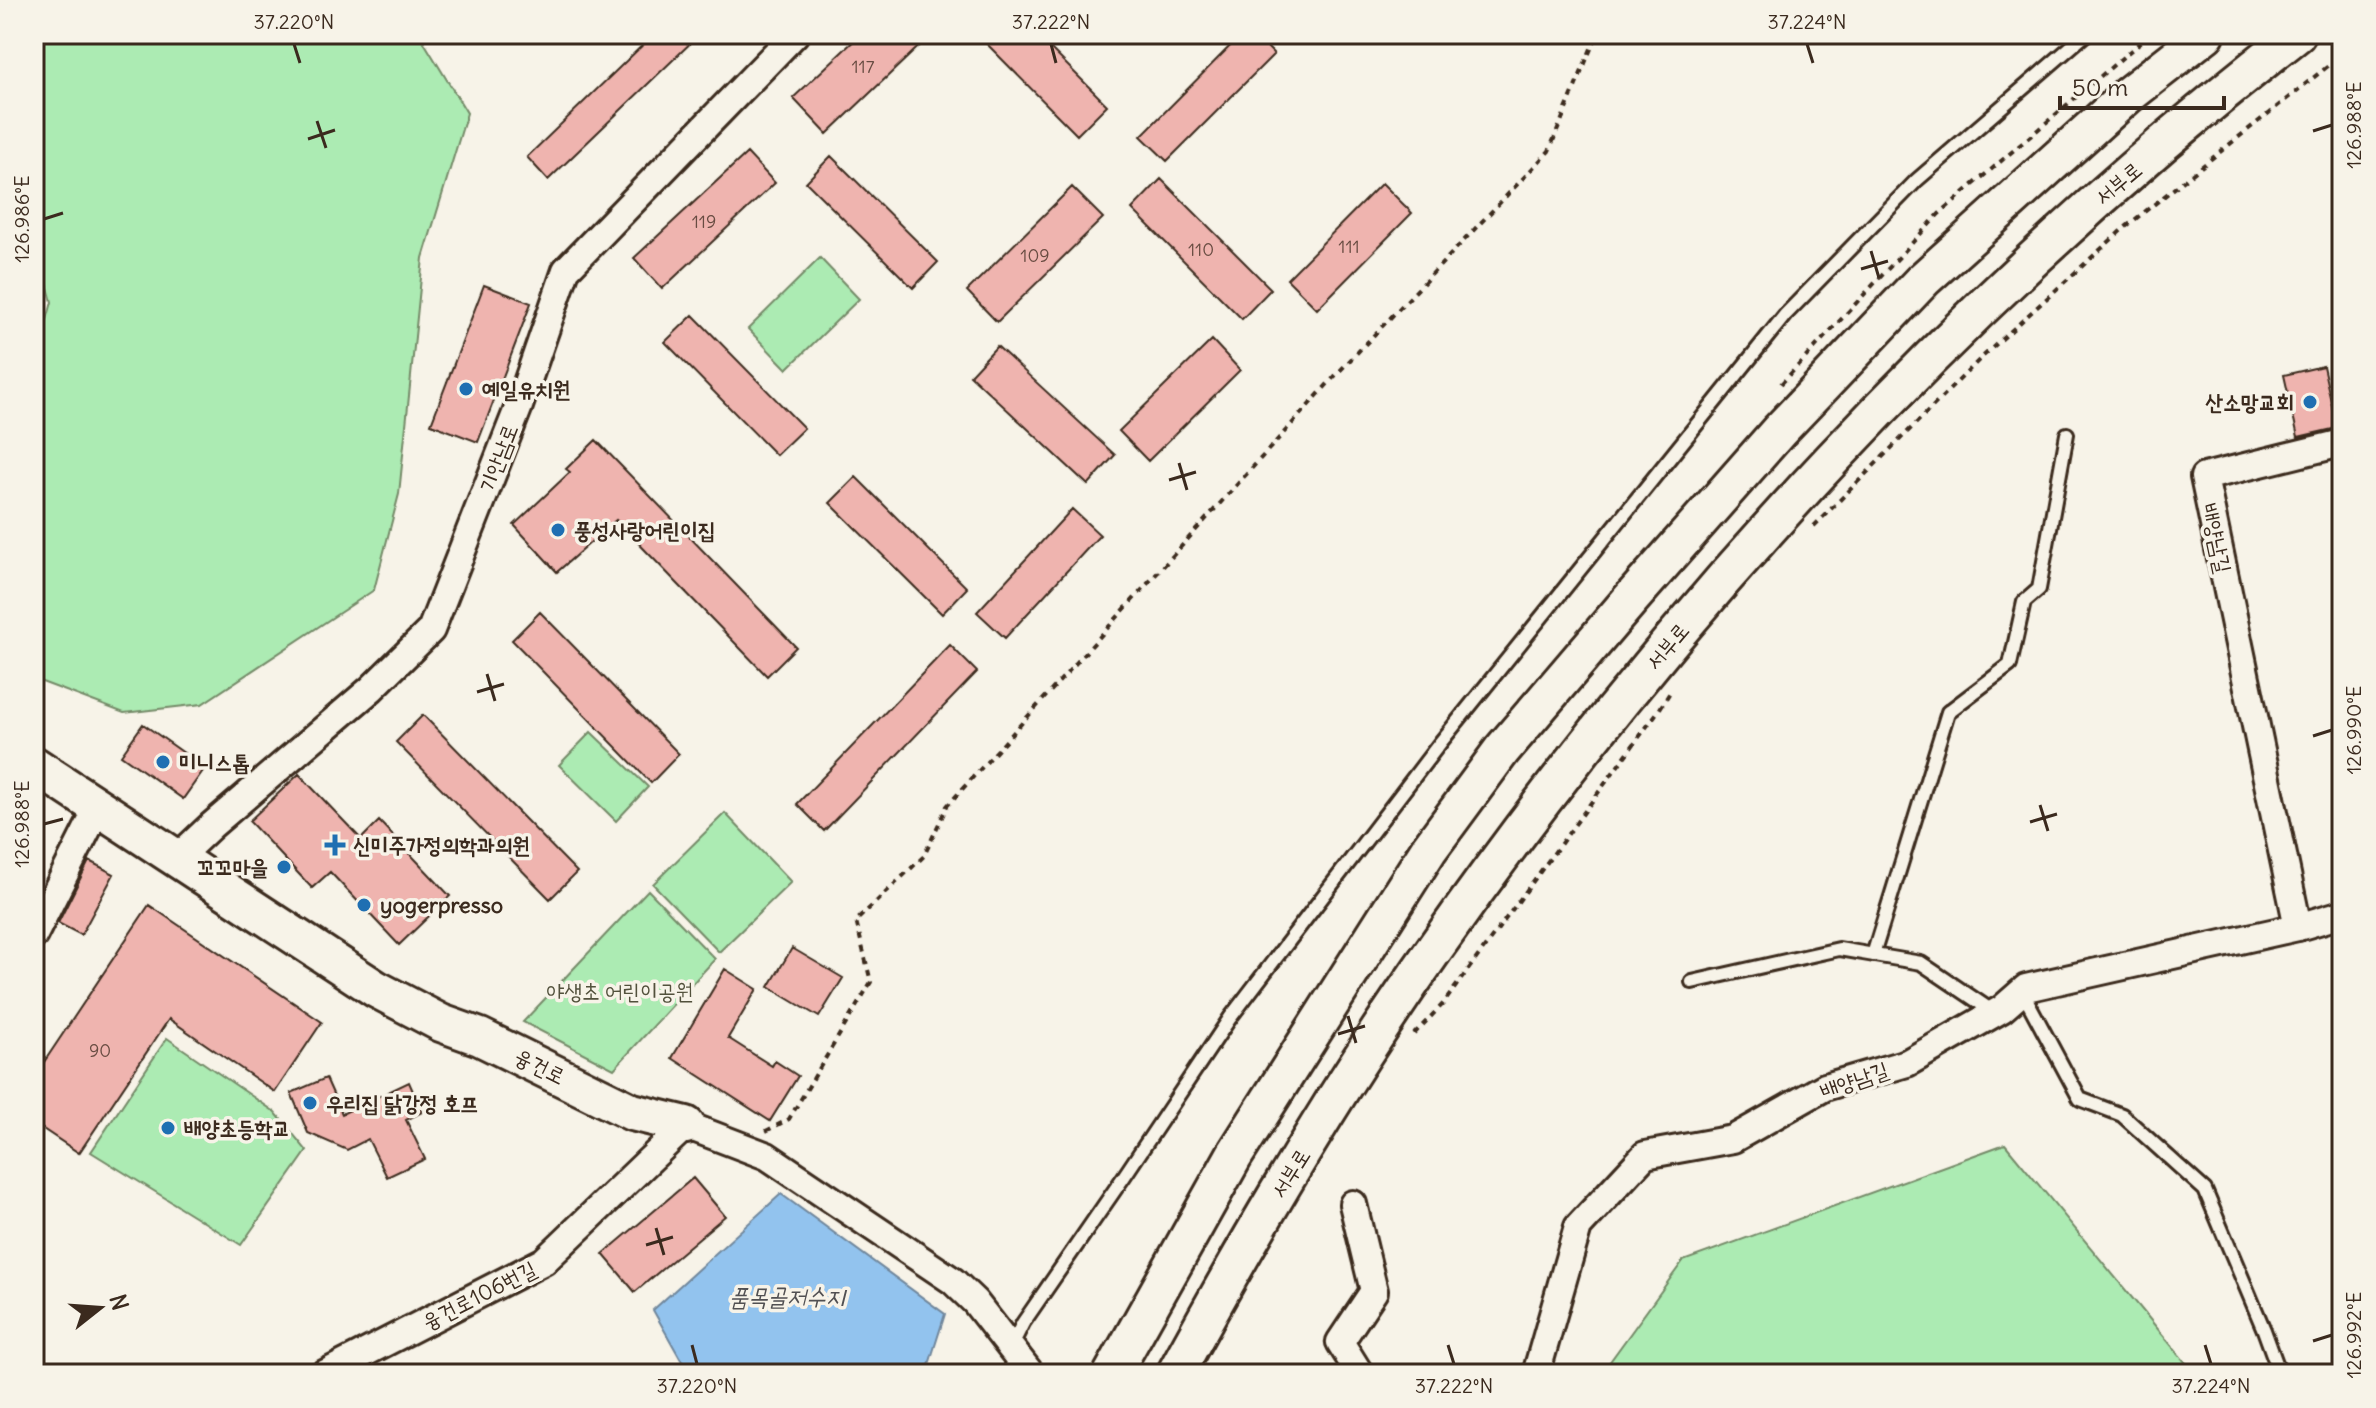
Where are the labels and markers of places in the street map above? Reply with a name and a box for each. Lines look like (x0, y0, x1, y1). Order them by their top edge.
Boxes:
place label: 예일유치원 (482, 375, 571, 403)
marker: 예일유치원 (457, 380, 475, 398)
place label: 산소망교회 (2204, 388, 2294, 416)
marker: 산소망교회 (2301, 393, 2319, 411)
place label: 풍성사랑어린이집 (574, 516, 716, 544)
marker: 풍성사랑어린이집 (549, 521, 567, 539)
place label: 미니스톱 (179, 748, 250, 776)
marker: 미니스톱 (154, 753, 172, 771)
place label: 신미주가정의학과의원 (353, 831, 530, 859)
marker: 신미주가정의학과의원 (324, 834, 346, 856)
place label: 꼬꼬마을 (197, 853, 268, 881)
marker: 꼬꼬마을 (275, 858, 293, 876)
place label: yogerpresso (380, 891, 503, 919)
marker: yogerpresso (355, 896, 373, 914)
place label: 우리집 닭강정 호프 (326, 1089, 478, 1117)
marker: 우리집 닭강정 호프 (301, 1094, 319, 1112)
place label: 배양초등학교 (184, 1114, 290, 1142)
marker: 배양초등학교 (159, 1119, 177, 1137)

